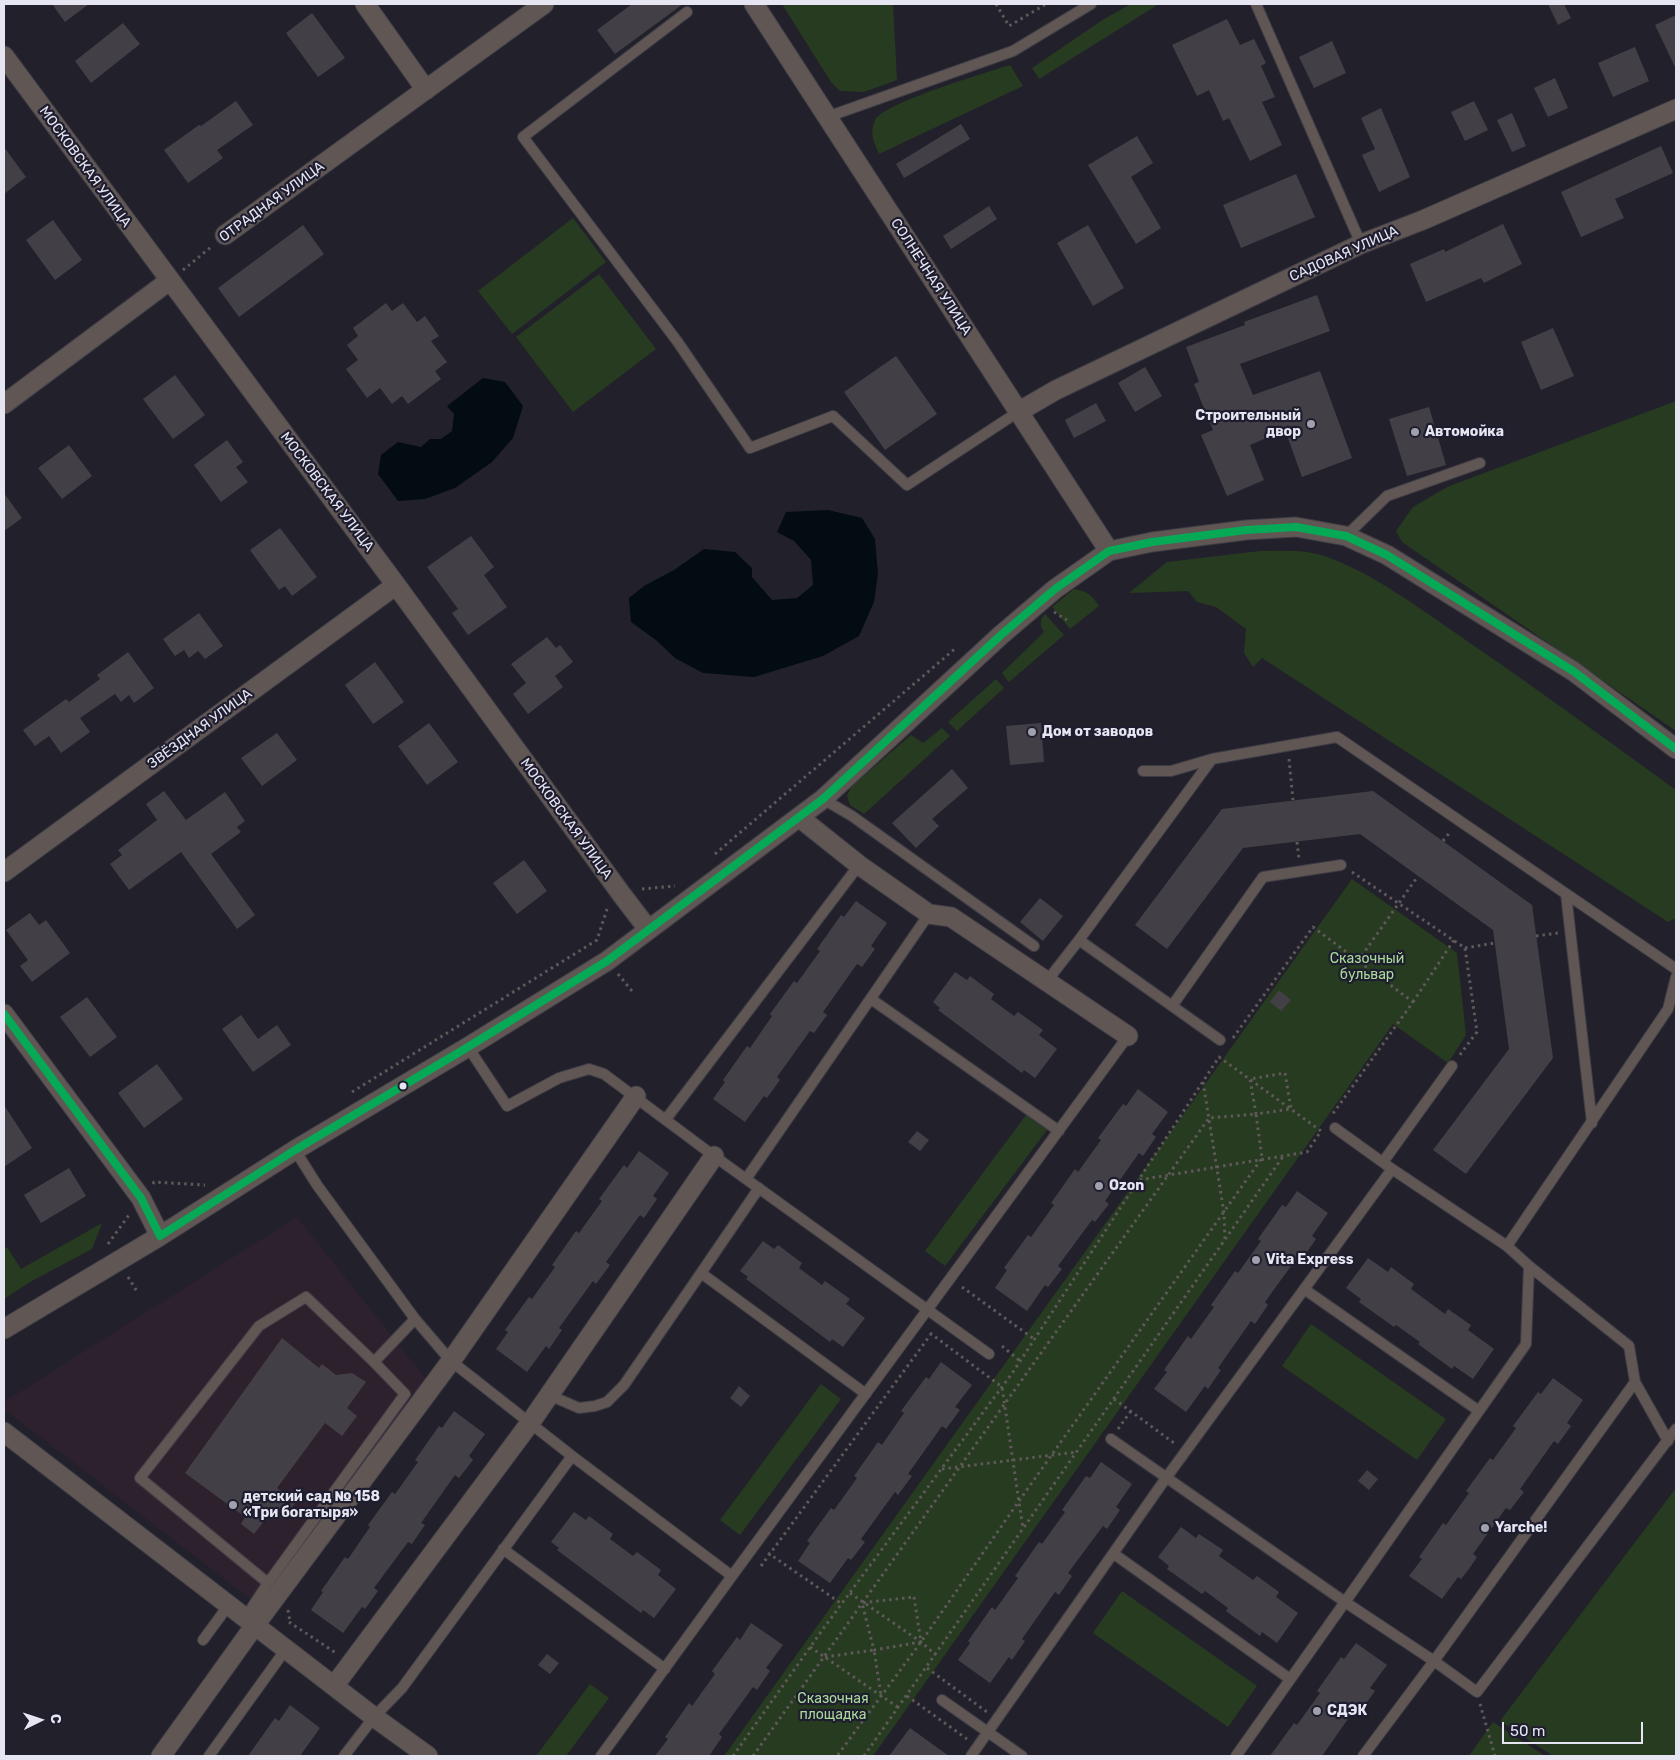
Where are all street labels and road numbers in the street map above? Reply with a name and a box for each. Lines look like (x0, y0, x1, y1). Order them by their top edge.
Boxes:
street label: МОСКОВСКАЯ УЛИЦА (36, 103, 134, 231)
street label: ОТРАДНАЯ УЛИЦА (216, 158, 328, 246)
street label: СОЛНЕЧНАЯ УЛИЦА (887, 215, 975, 339)
street label: САДОВАЯ УЛИЦА (1287, 222, 1401, 286)
street label: МОСКОВСКАЯ УЛИЦА (277, 429, 377, 555)
street label: ЗВЁЗДНАЯ УЛИЦА (145, 685, 255, 773)
street label: МОСКОВСКАЯ УЛИЦА (517, 755, 615, 883)

